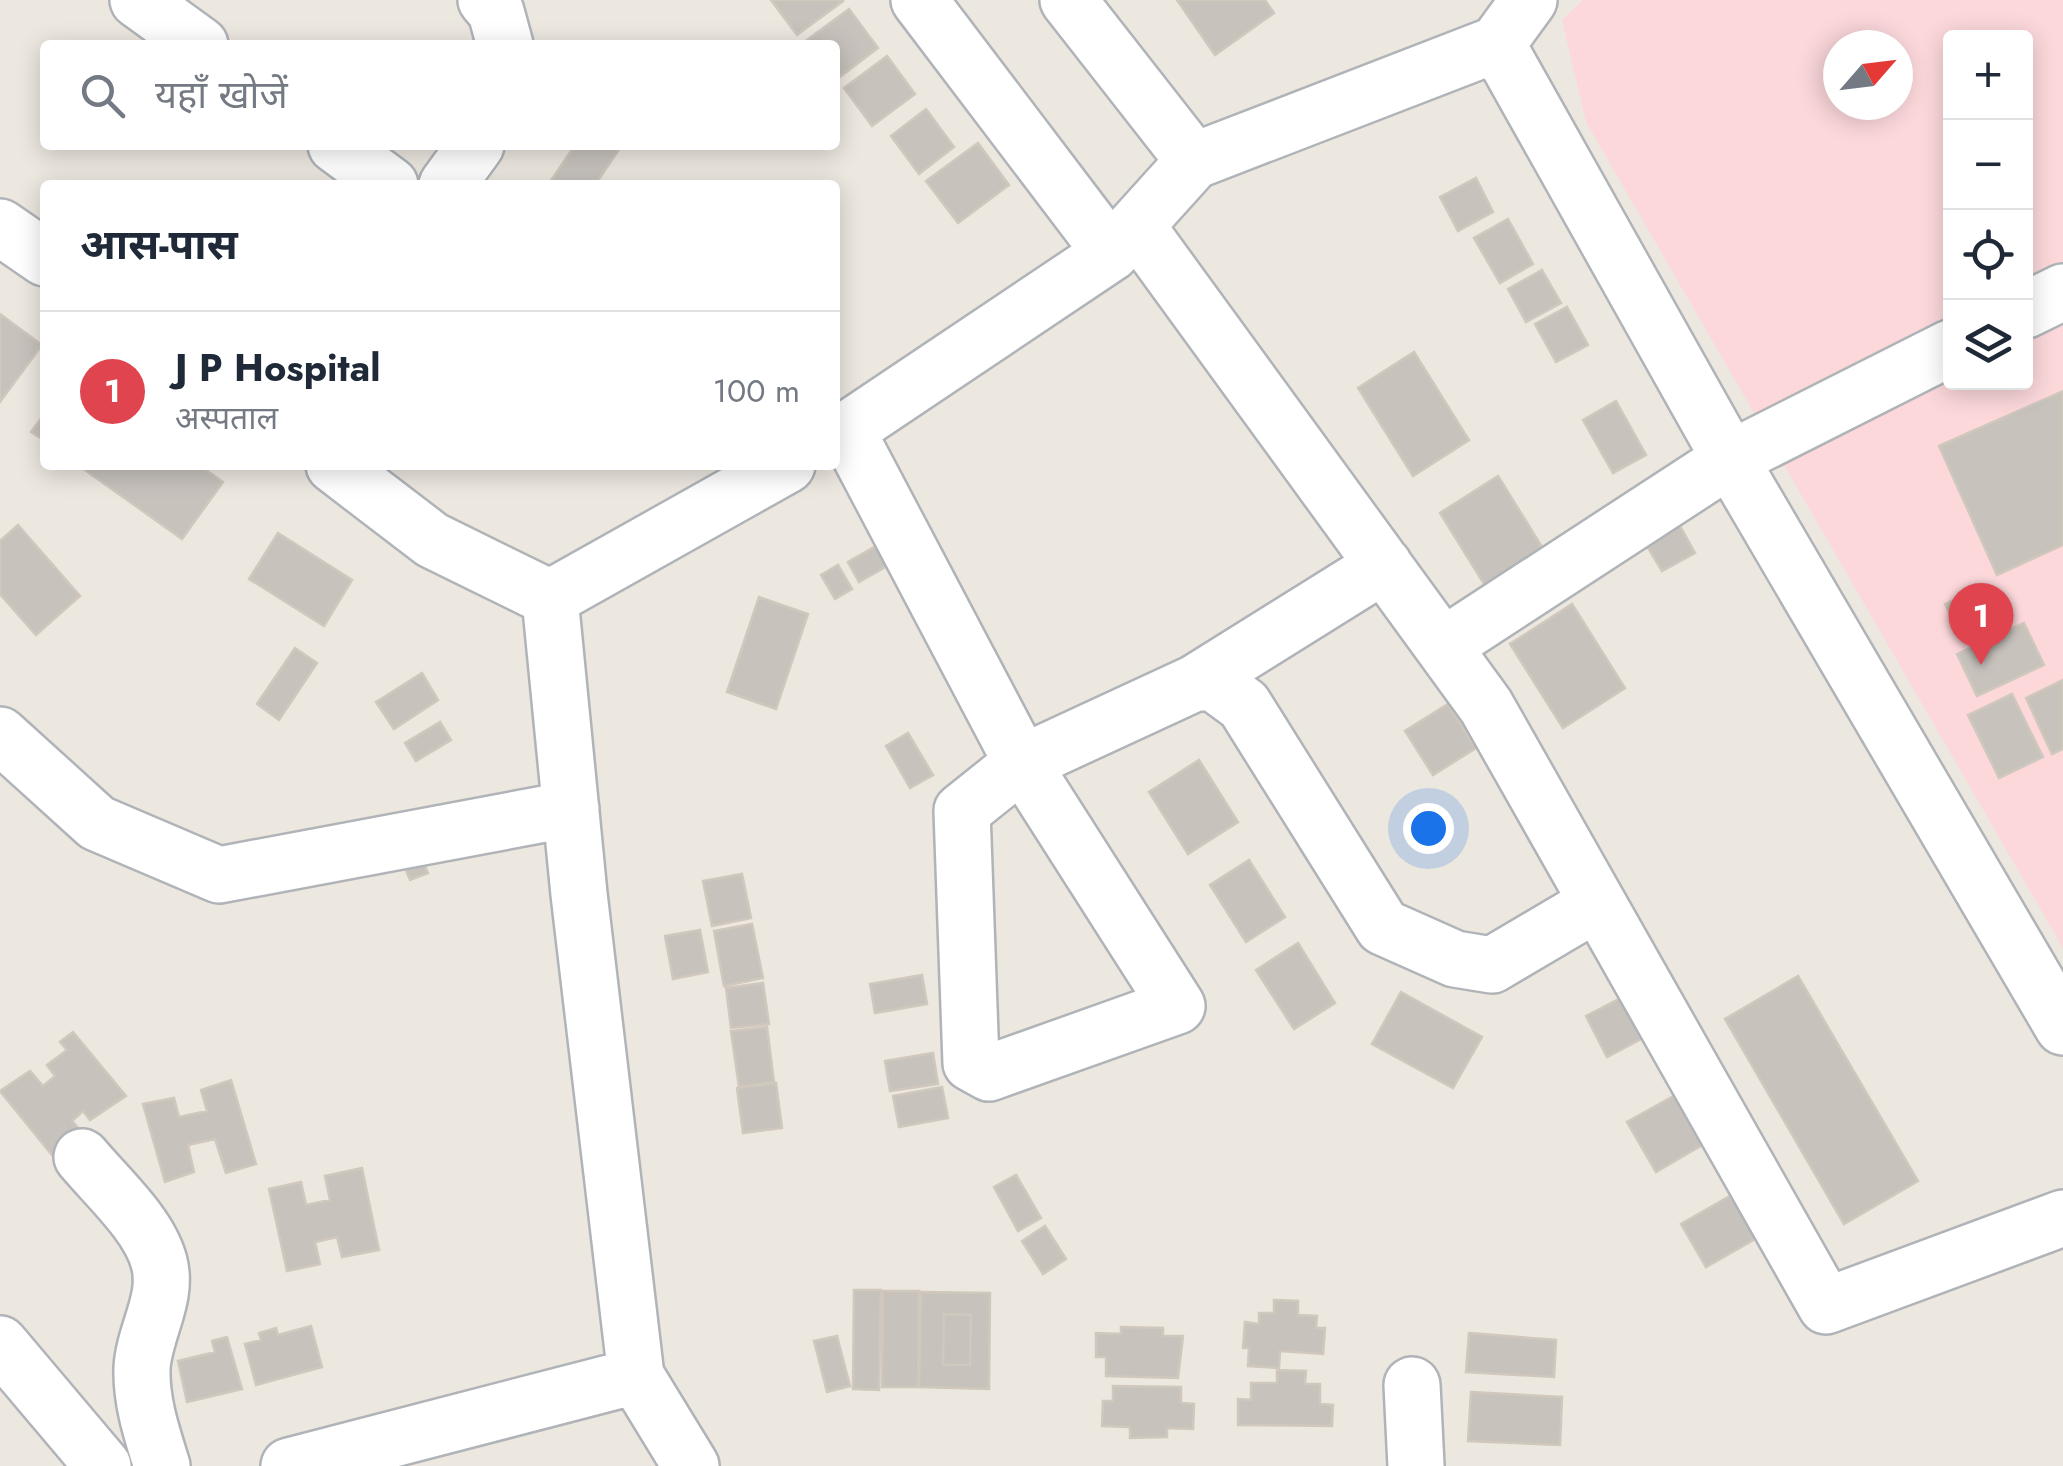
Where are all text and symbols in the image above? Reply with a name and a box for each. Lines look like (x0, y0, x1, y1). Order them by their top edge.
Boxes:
north arrow (1823, 30, 1913, 120)
map controls (1943, 30, 2033, 390)
button: + (1943, 30, 2033, 120)
search box (40, 40, 840, 150)
text: यहाँ खोजें (155, 67, 288, 122)
icon: search (75, 68, 130, 123)
button: − (1943, 120, 2033, 210)
button: locate (1943, 210, 2033, 300)
text: आस-पास (80, 214, 238, 275)
button: layers (1943, 300, 2033, 390)
text: J P Hospital (175, 340, 380, 395)
text: 1 (104, 368, 121, 414)
text: 100 m (713, 368, 800, 414)
text: अस्पताल (175, 395, 278, 441)
pin: 1 (1948, 582, 2014, 665)
your location (1403, 803, 1454, 854)

